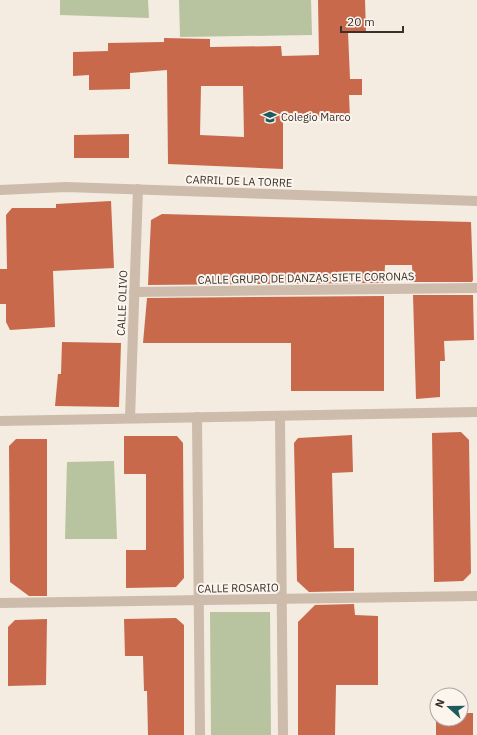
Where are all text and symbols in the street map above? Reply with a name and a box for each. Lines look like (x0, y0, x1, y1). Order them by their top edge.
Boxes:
scale bar (341, 8, 403, 34)
text: 20 m (347, 14, 375, 29)
school or university icon: Colegio Marco (262, 109, 278, 125)
place label: Colegio Marco (281, 110, 351, 124)
street label: CARRIL DE LA TORRE (185, 172, 293, 190)
street label: CALLE GRUPO DE DANZAS SIETE CORONAS (198, 269, 414, 287)
street label: CALLE OLIVO (114, 270, 130, 336)
street label: CALLE ROSARIO (197, 580, 279, 596)
north arrow (429, 687, 469, 727)
text: N (432, 697, 448, 710)

